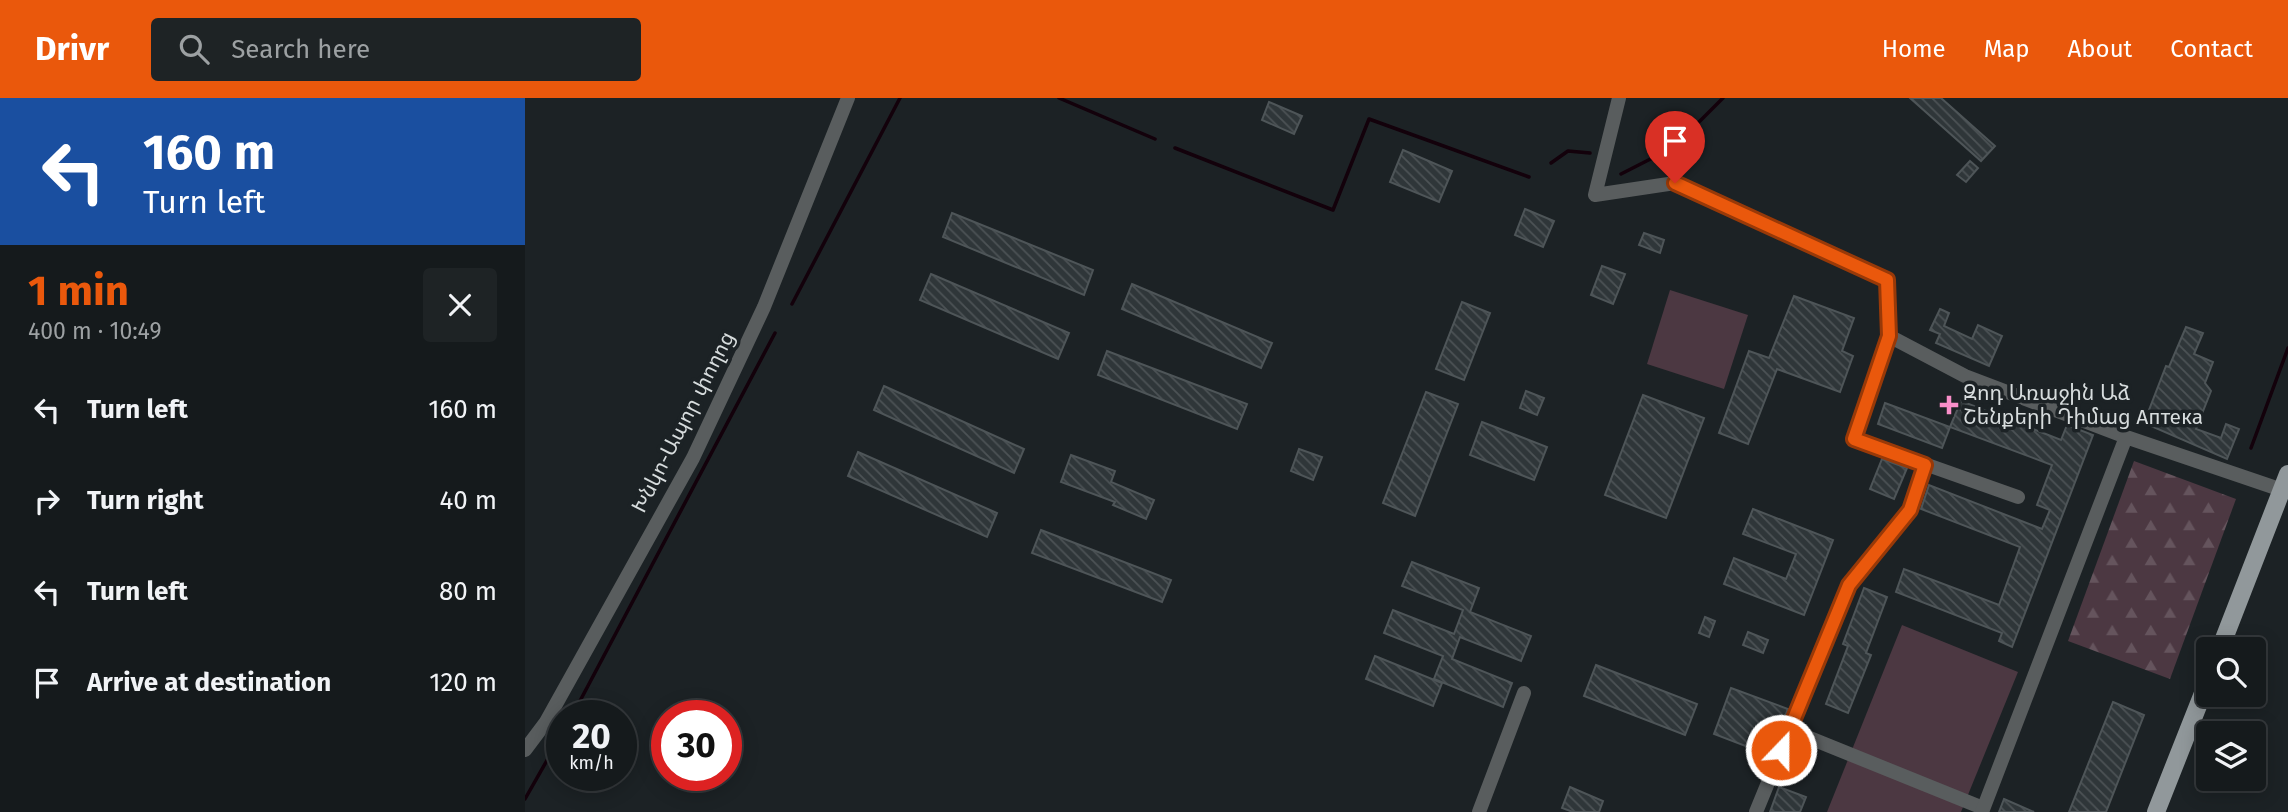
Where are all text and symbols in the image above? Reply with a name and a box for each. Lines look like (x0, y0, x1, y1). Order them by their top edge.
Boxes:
search box (151, 18, 641, 81)
text: Drivr (35, 29, 109, 69)
icon: search (175, 30, 213, 68)
text: Search here (231, 34, 370, 65)
text: Home (1882, 35, 1946, 63)
text: Map (1984, 35, 2030, 63)
text: About (2068, 35, 2132, 63)
text: Contact (2170, 35, 2253, 63)
pin (1645, 111, 1705, 183)
icon: arrive (1656, 122, 1694, 160)
text: 160 m (143, 123, 275, 182)
icon: left (28, 126, 119, 217)
text: Turn left (143, 183, 265, 221)
text: 1 min (28, 266, 129, 316)
button: close (423, 268, 497, 342)
text: 400 m · 10:49 (28, 317, 161, 345)
street label: Խնկո-Ապոր փողոց (626, 327, 740, 517)
place label: Զոդ Առաջին Աձ Շենքերի Դիմաց Аптека (1963, 380, 2203, 430)
icon: left (28, 391, 66, 429)
text: Turn left (87, 394, 188, 425)
text: 160 m (428, 394, 497, 425)
marker: Զոդ Առաջին Աձ Շենքերի Դիմաց Аптека (1941, 397, 1957, 413)
icon: right (28, 482, 66, 520)
text: Turn right (87, 485, 204, 516)
text: 40 m (439, 485, 497, 516)
icon: left (28, 573, 66, 611)
text: Turn left (87, 576, 188, 607)
text: 80 m (439, 576, 497, 607)
map controls (2196, 637, 2266, 791)
button: search (2196, 637, 2266, 707)
icon: arrive (28, 664, 66, 702)
text: Arrive at destination (87, 667, 331, 698)
text: 120 m (429, 667, 497, 698)
speed limit sign: 30 (651, 700, 742, 791)
position arrow (1744, 713, 1818, 787)
text: 20 (572, 715, 611, 757)
button: layers (2196, 721, 2266, 791)
text: km/h (569, 752, 614, 774)

